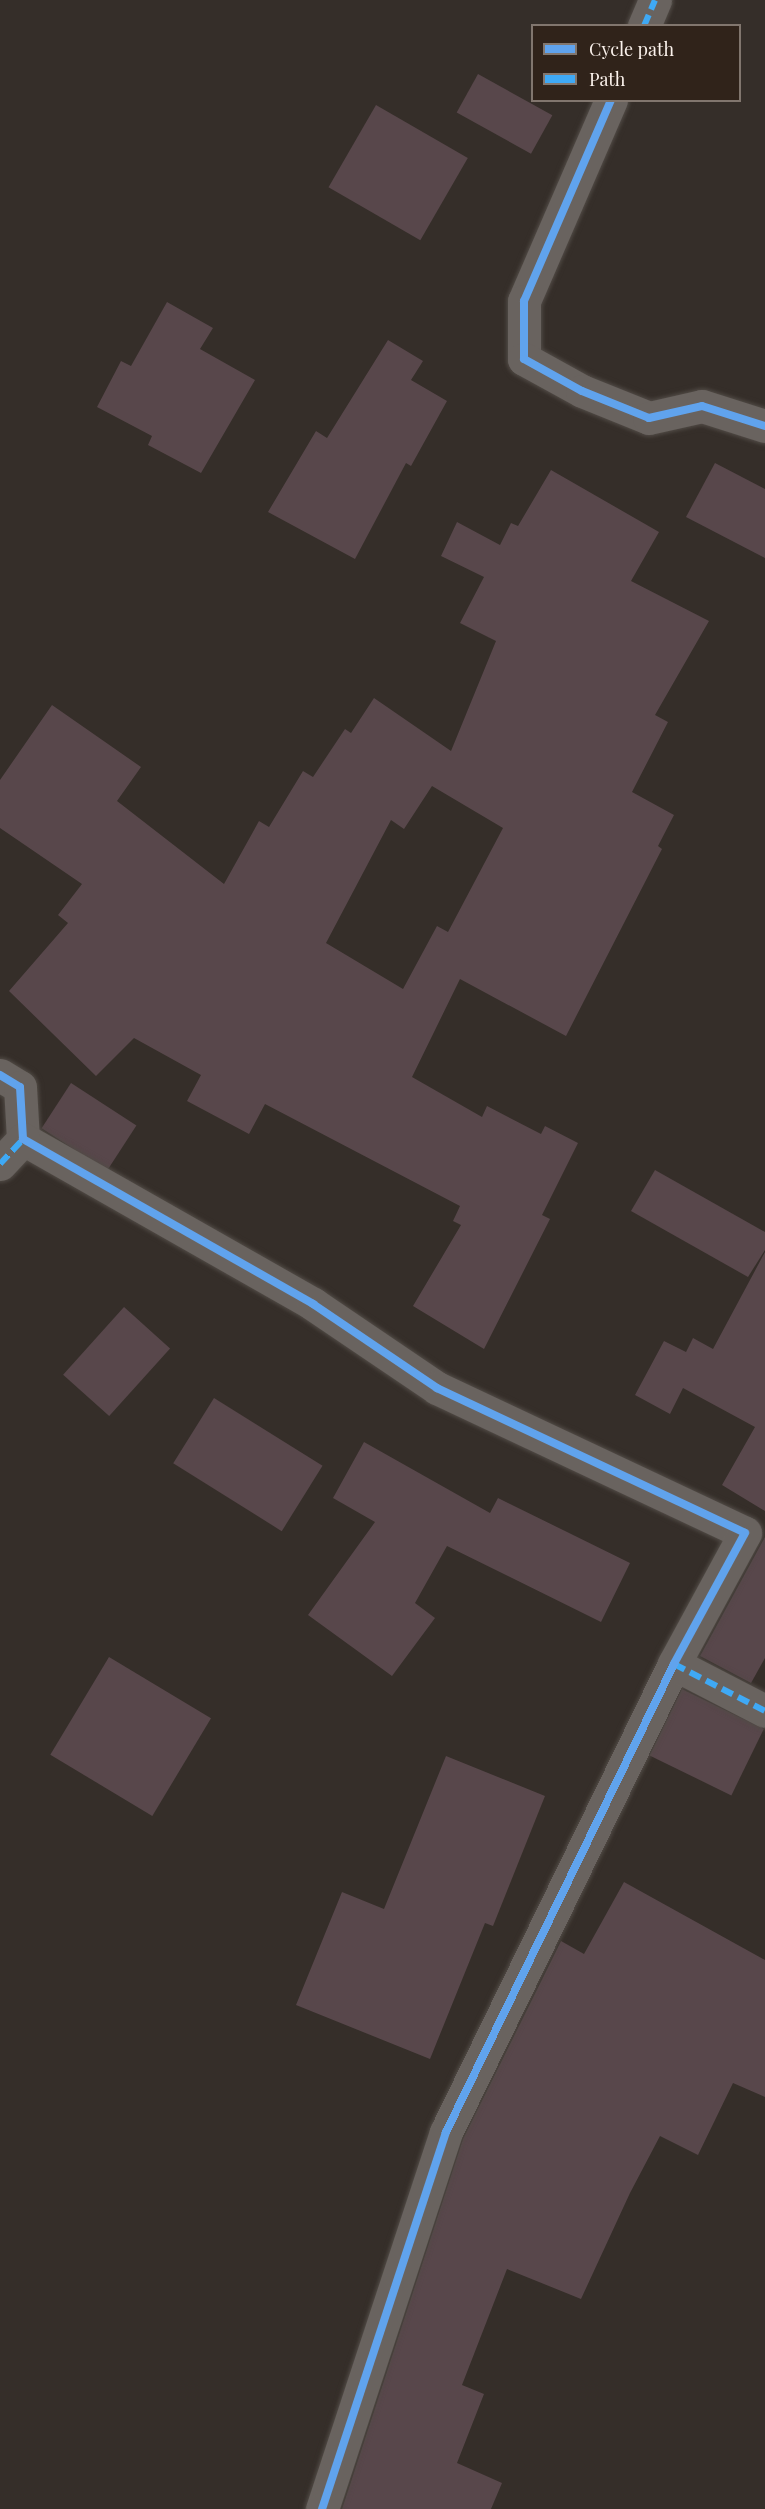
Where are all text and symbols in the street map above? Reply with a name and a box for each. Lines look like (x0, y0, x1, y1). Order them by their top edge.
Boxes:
legend (531, 24, 741, 102)
text: Cycle path (589, 37, 674, 61)
text: Path (589, 67, 625, 91)

